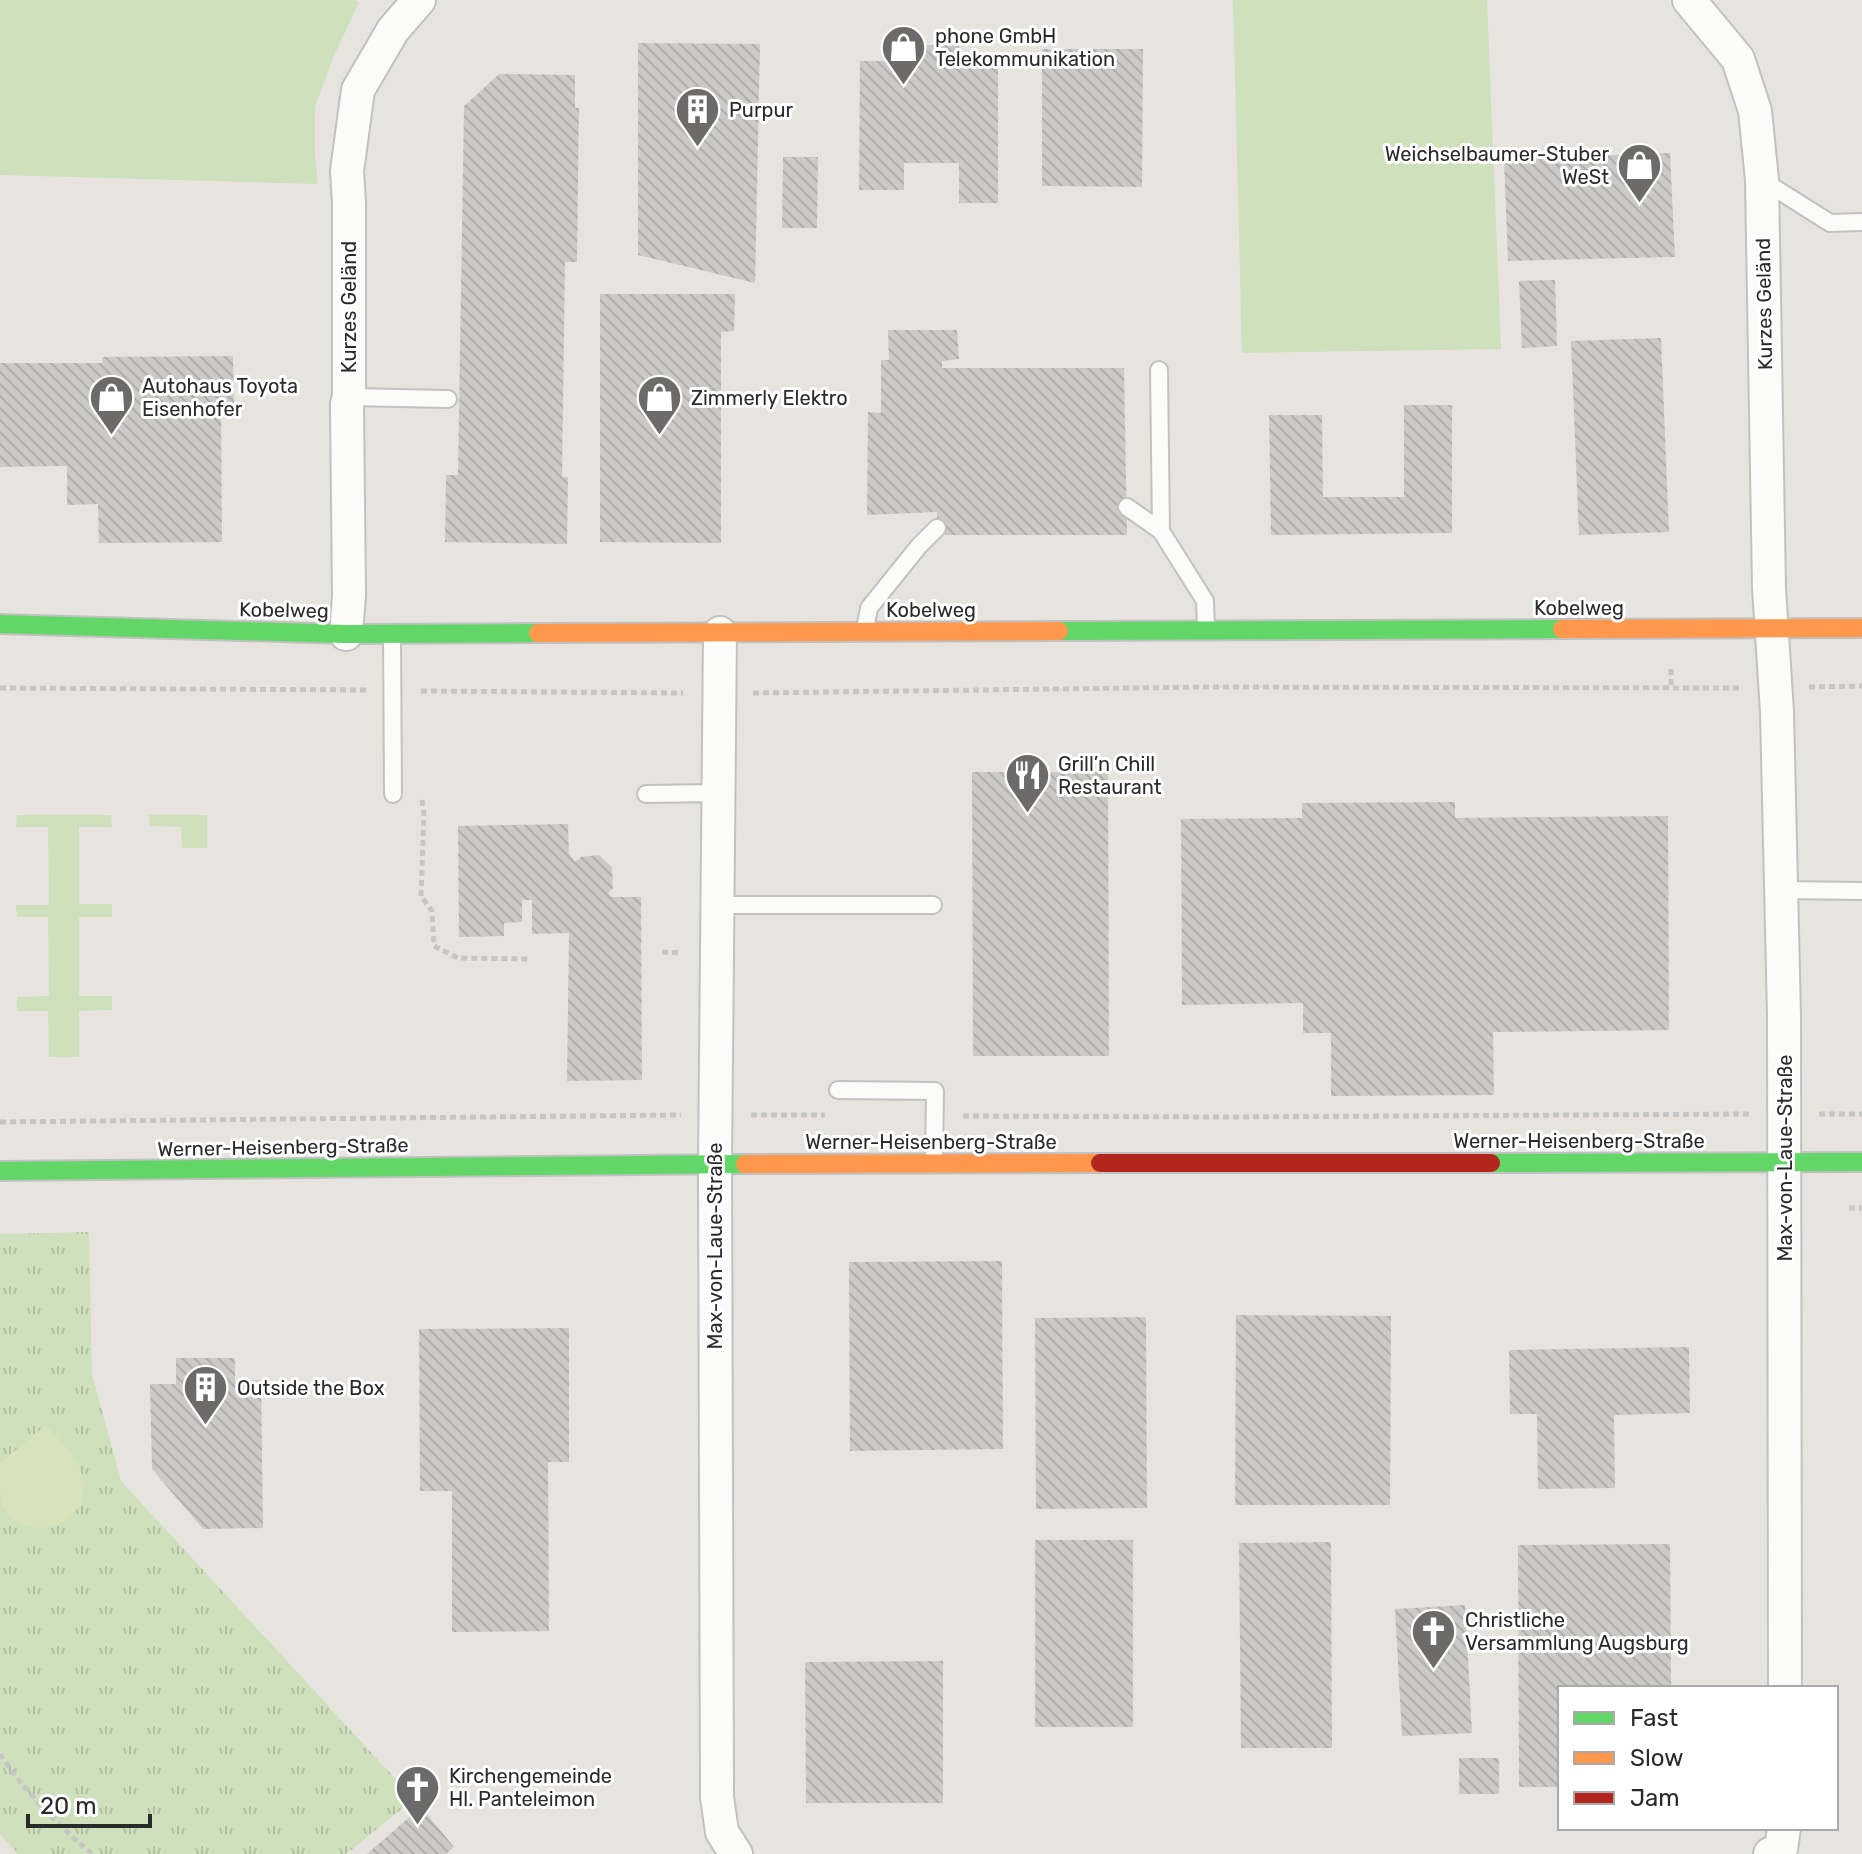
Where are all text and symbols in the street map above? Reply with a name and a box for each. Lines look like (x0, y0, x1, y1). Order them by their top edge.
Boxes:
shop icon: phone GmbH Telekommunikation (880, 23, 928, 86)
place label: phone GmbH Telekommunikation (935, 24, 1115, 71)
building icon: Purpur (674, 86, 722, 149)
place label: Purpur (729, 98, 793, 122)
place label: Weichselbaumer-Stuber WeSt (1385, 142, 1609, 189)
shop icon: Weichselbaumer-Stuber WeSt (1616, 142, 1664, 205)
street label: Kurzes Geländ (1751, 238, 1777, 370)
street label: Kurzes Geländ (337, 241, 361, 373)
shop icon: Autohaus Toyota Eisenhofer (87, 374, 135, 437)
place label: Autohaus Toyota Eisenhofer (142, 374, 298, 421)
shop icon: Zimmerly Elektro (636, 374, 684, 437)
place label: Zimmerly Elektro (691, 386, 848, 410)
street label: Kobelweg (1534, 596, 1624, 620)
street label: Kobelweg (239, 597, 329, 623)
street label: Kobelweg (886, 598, 976, 622)
restaurant icon: Grill’n Chill Restaurant (1003, 752, 1051, 815)
place label: Grill’n Chill Restaurant (1058, 752, 1162, 799)
street label: Max-von-Laue-Straße (1773, 1055, 1797, 1261)
street label: Werner-Heisenberg-Straße (1453, 1129, 1705, 1153)
street label: Werner-Heisenberg-Straße (805, 1130, 1057, 1154)
street label: Werner-Heisenberg-Straße (157, 1133, 409, 1161)
street label: Max-von-Laue-Straße (703, 1143, 727, 1349)
building icon: Outside the Box (182, 1364, 230, 1427)
place label: Outside the Box (237, 1376, 385, 1400)
church icon: Christliche Versammlung Augsburg (1410, 1608, 1458, 1671)
place label: Christliche Versammlung Augsburg (1465, 1608, 1689, 1655)
legend (1558, 1686, 1838, 1830)
text: Fast (1630, 1704, 1678, 1732)
text: Slow (1630, 1744, 1683, 1772)
church icon: Kirchengemeinde Hl. Panteleimon (394, 1764, 442, 1827)
place label: Kirchengemeinde Hl. Panteleimon (449, 1764, 612, 1811)
scale bar (28, 1778, 150, 1828)
text: Jam (1630, 1784, 1680, 1812)
text: 20 m (40, 1792, 97, 1820)

